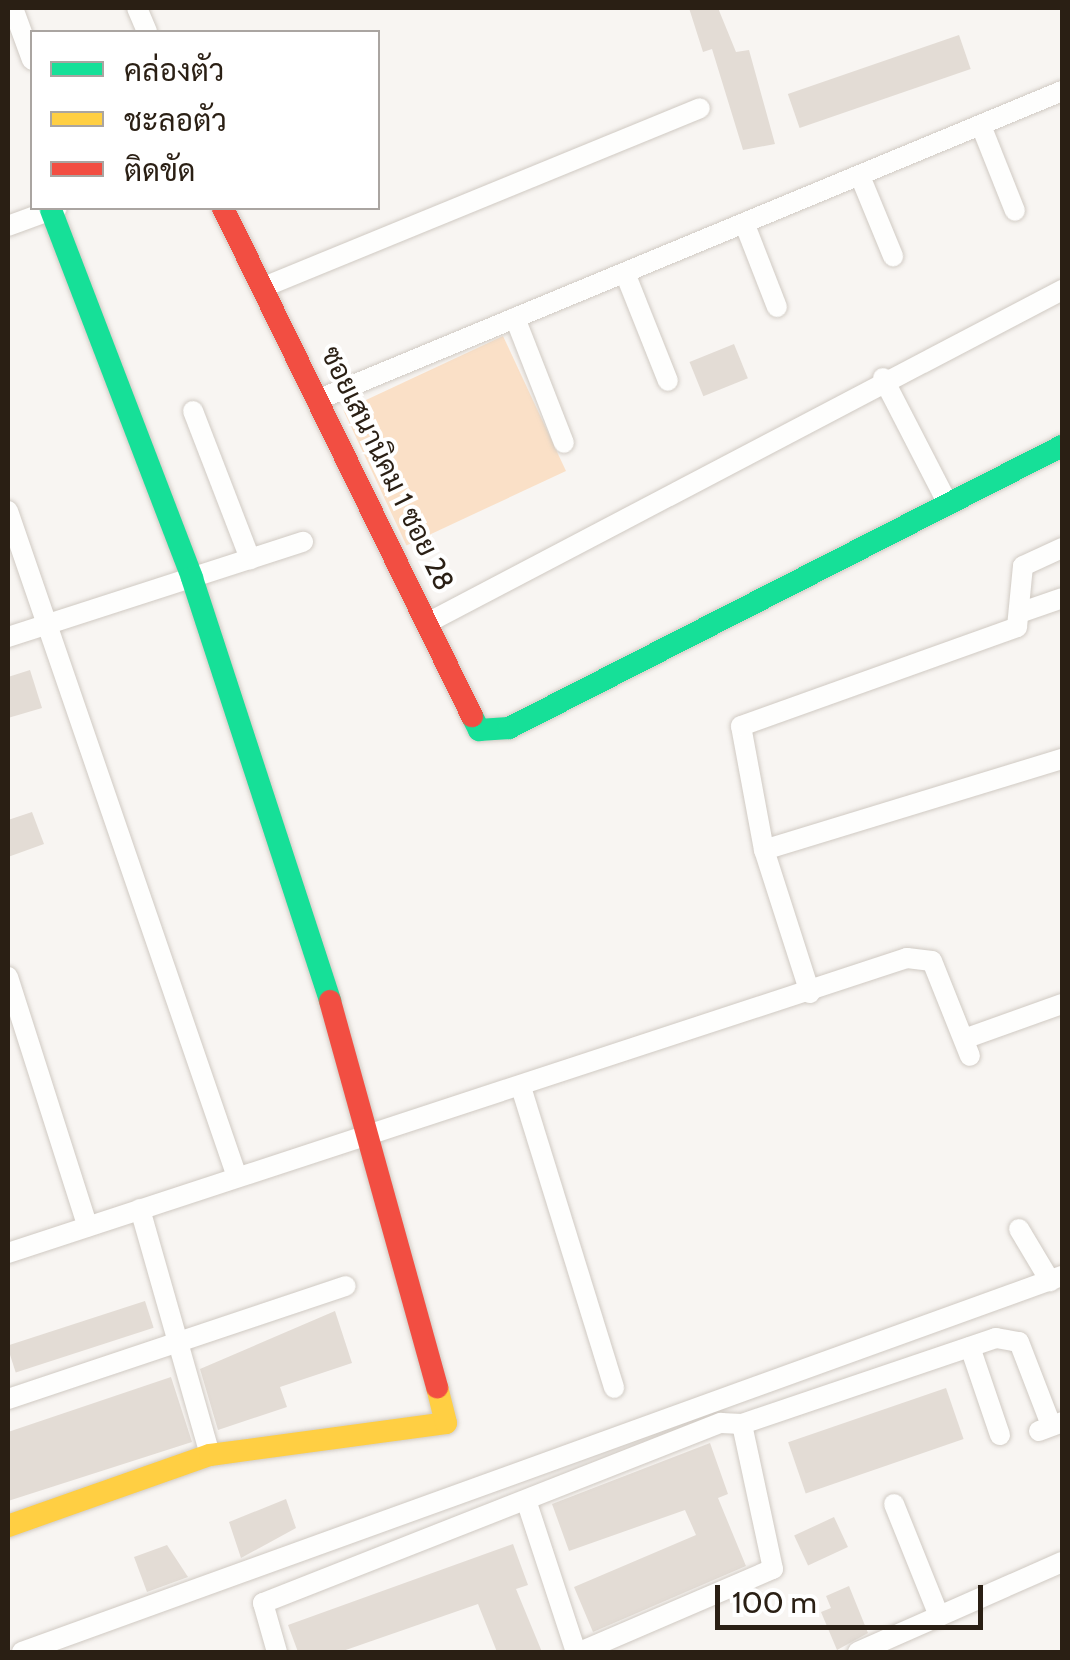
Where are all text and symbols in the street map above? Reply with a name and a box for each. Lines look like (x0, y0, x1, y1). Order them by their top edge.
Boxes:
legend (30, 30, 380, 210)
text: คล่องตัว (124, 52, 224, 89)
text: ชะลอตัว (124, 102, 227, 139)
text: ติดขัด (124, 152, 196, 189)
street label: ซอยเสนานิคม 1 ซอย 28 (314, 341, 462, 595)
scale bar (720, 1565, 988, 1627)
text: 100 m (732, 1584, 817, 1621)

